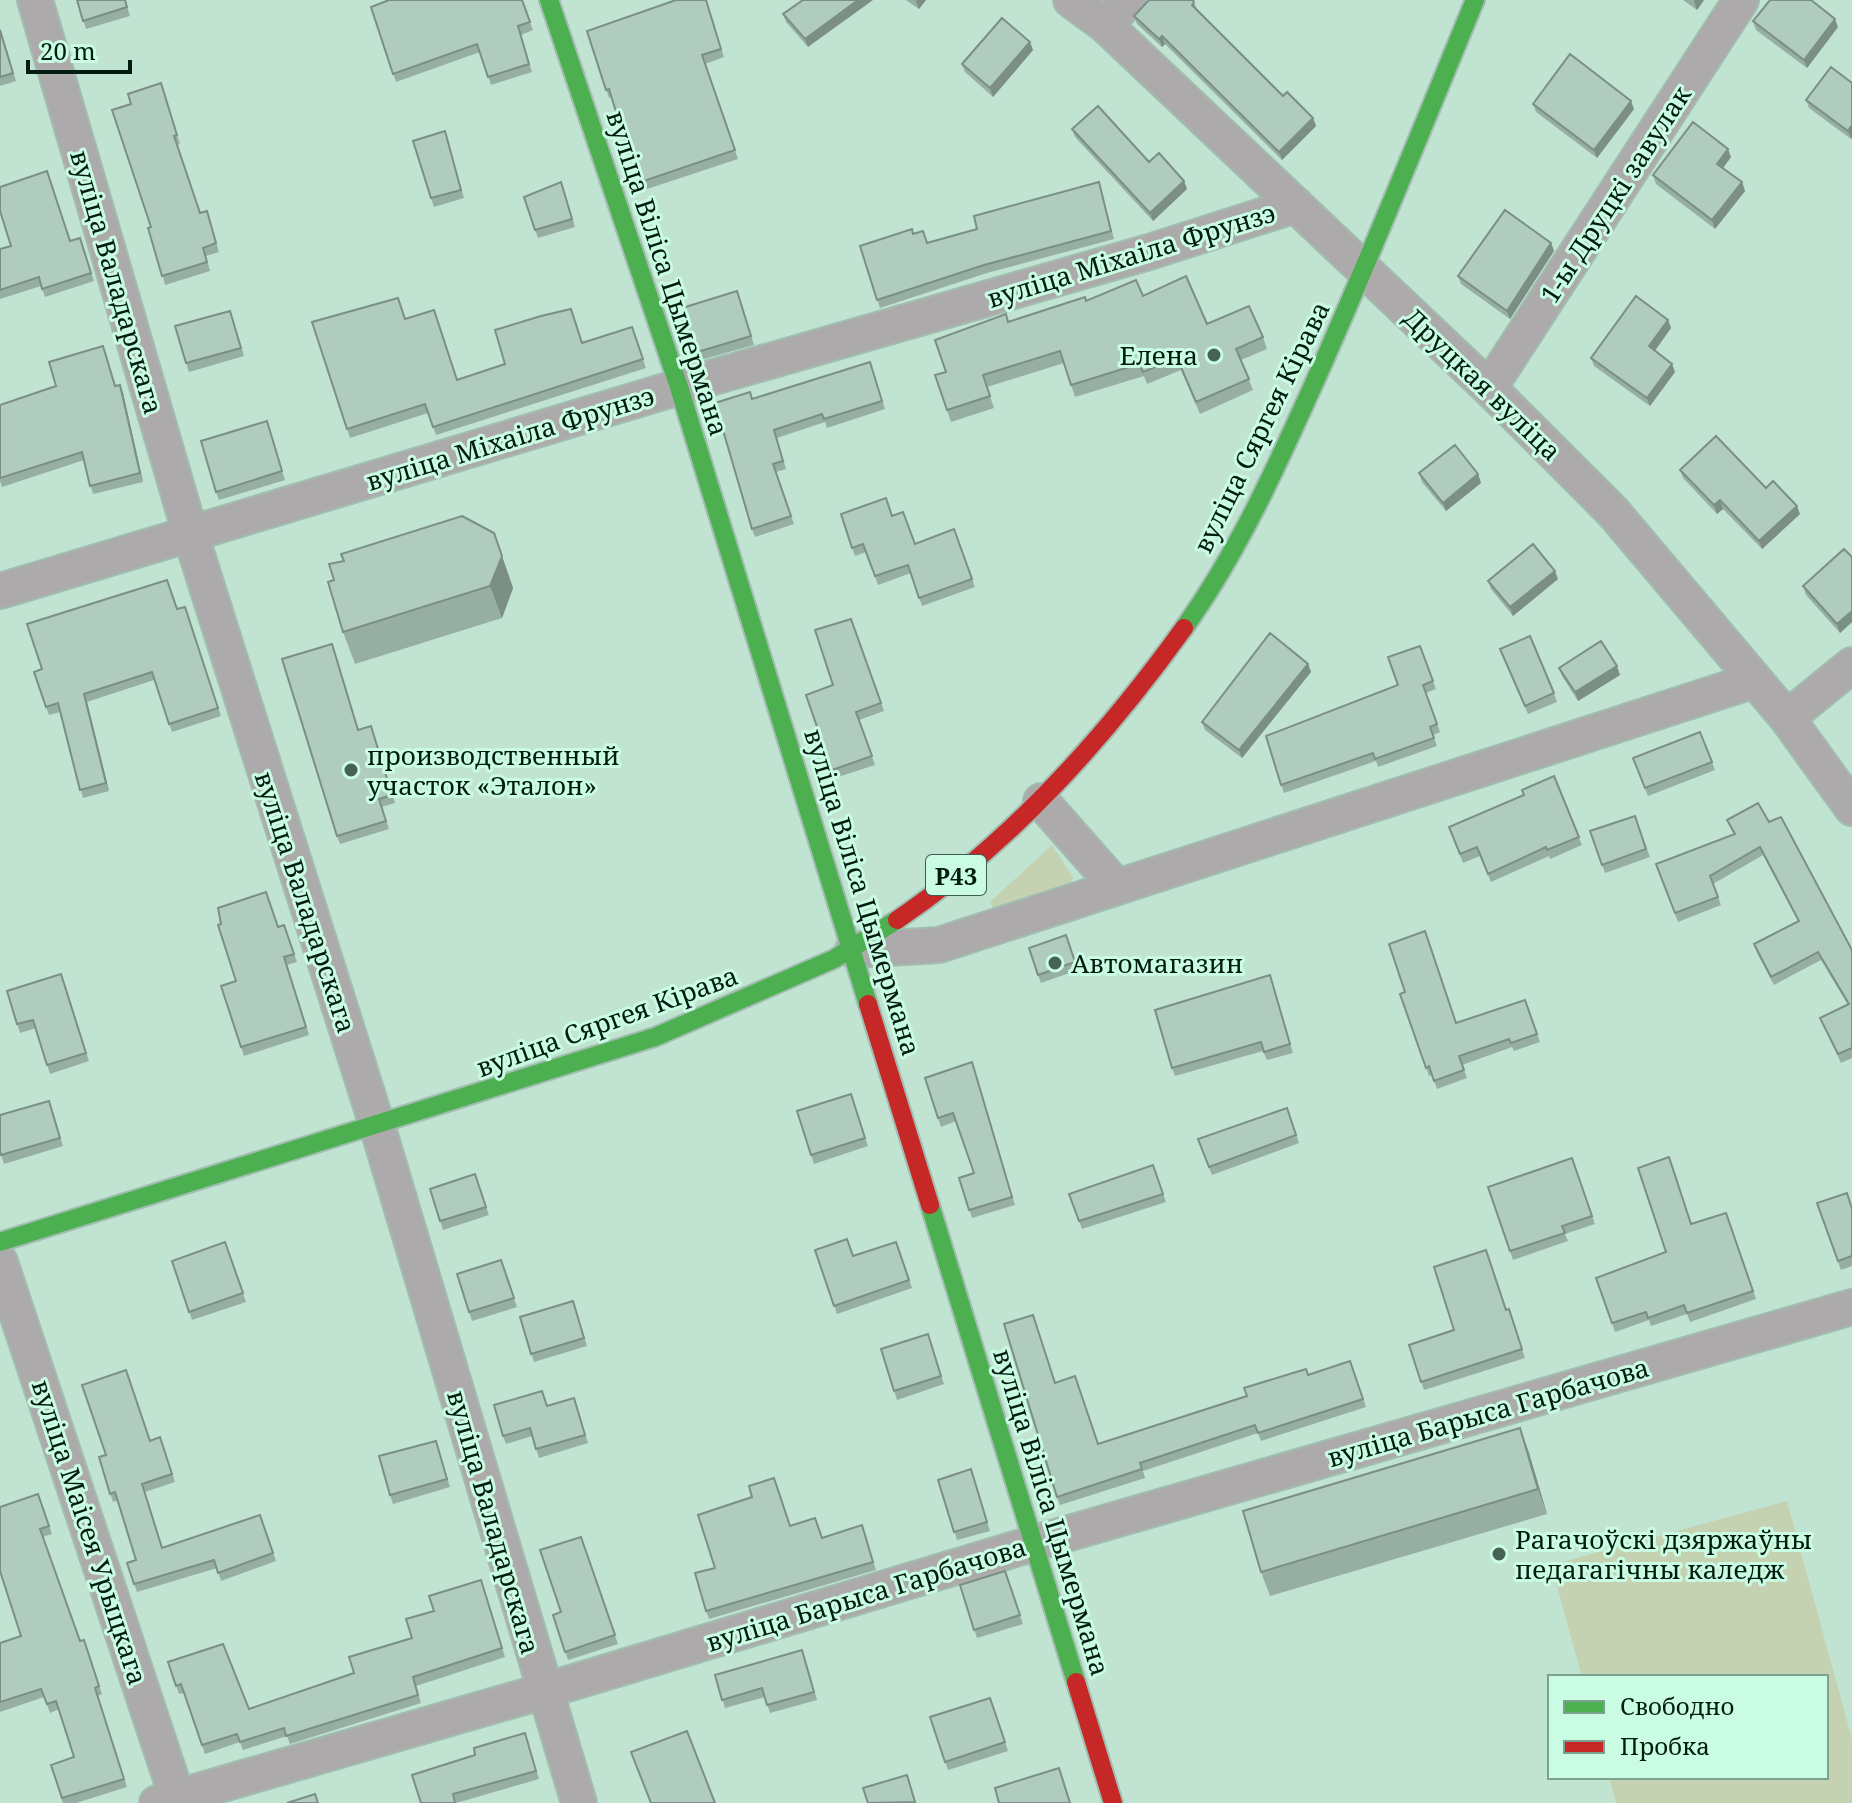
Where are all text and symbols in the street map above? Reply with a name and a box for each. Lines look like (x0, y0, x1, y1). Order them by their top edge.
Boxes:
scale bar (28, 24, 130, 74)
text: 20 m (40, 34, 96, 67)
street label: 1-ы Друцкі завулак (1531, 78, 1699, 310)
street label: вуліца Віліса Цымермана (598, 106, 738, 440)
street label: вуліца Валадарскага (62, 146, 172, 418)
street label: вуліца Міхаіла Фрунзэ (983, 194, 1279, 316)
street label: вуліца Сяргея Кірава (1184, 295, 1338, 559)
street label: Друцкая вуліца (1397, 300, 1569, 468)
place label: Елена (1120, 337, 1198, 373)
marker: Елена (1205, 346, 1223, 364)
street label: вуліца Міхаіла Фрунзэ (362, 377, 658, 499)
street label: вуліца Віліса Цымермана (796, 724, 930, 1060)
place label: производственный участок «Эталон» (367, 737, 620, 803)
marker: производственный участок «Эталон» (342, 761, 360, 779)
street label: вуліца Валадарскага (247, 767, 365, 1037)
road number: Р43 (926, 855, 986, 895)
place label: Автомагазин (1071, 945, 1243, 981)
marker: Автомагазин (1046, 954, 1064, 972)
street label: вуліца Сяргея Кірава (471, 957, 743, 1085)
street label: вуліца Віліса Цымермана (985, 1344, 1119, 1680)
street label: вуліца Барыса Гарбачова (1323, 1349, 1653, 1475)
street label: вуліца Маісея Урыцкага (24, 1375, 156, 1689)
street label: вуліца Валадарскага (439, 1386, 549, 1658)
place label: Рагачоўскі дзяржаўны педагагічны каледж (1515, 1521, 1812, 1587)
street label: вуліца Барыса Гарбачова (702, 1528, 1030, 1660)
marker: Рагачоўскі дзяржаўны педагагічны каледж (1490, 1545, 1508, 1563)
legend (1548, 1675, 1828, 1779)
text: Свободно (1620, 1689, 1734, 1722)
text: Пробка (1620, 1729, 1710, 1762)

